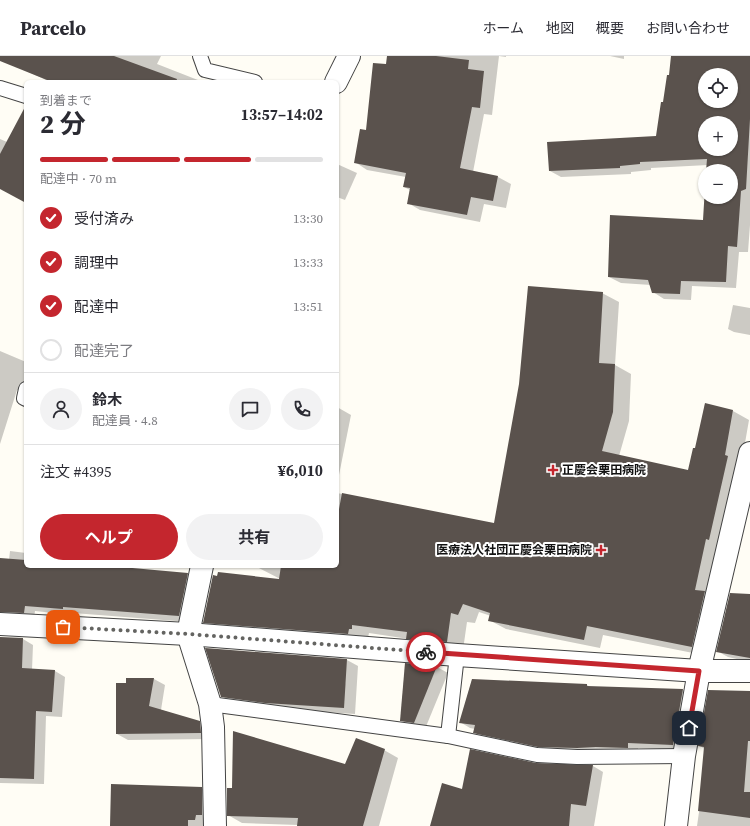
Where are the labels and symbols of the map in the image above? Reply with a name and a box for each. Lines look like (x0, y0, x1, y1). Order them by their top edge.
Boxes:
place label: 正慶会栗田病院 (562, 462, 646, 478)
marker: 正慶会栗田病院 (547, 464, 559, 476)
place label: 医療法人社団正慶会栗田病院 (436, 542, 592, 558)
marker: 医療法人社団正慶会栗田病院 (595, 544, 607, 556)
pin (46, 610, 80, 644)
courier (406, 632, 446, 672)
pin (672, 711, 706, 745)

